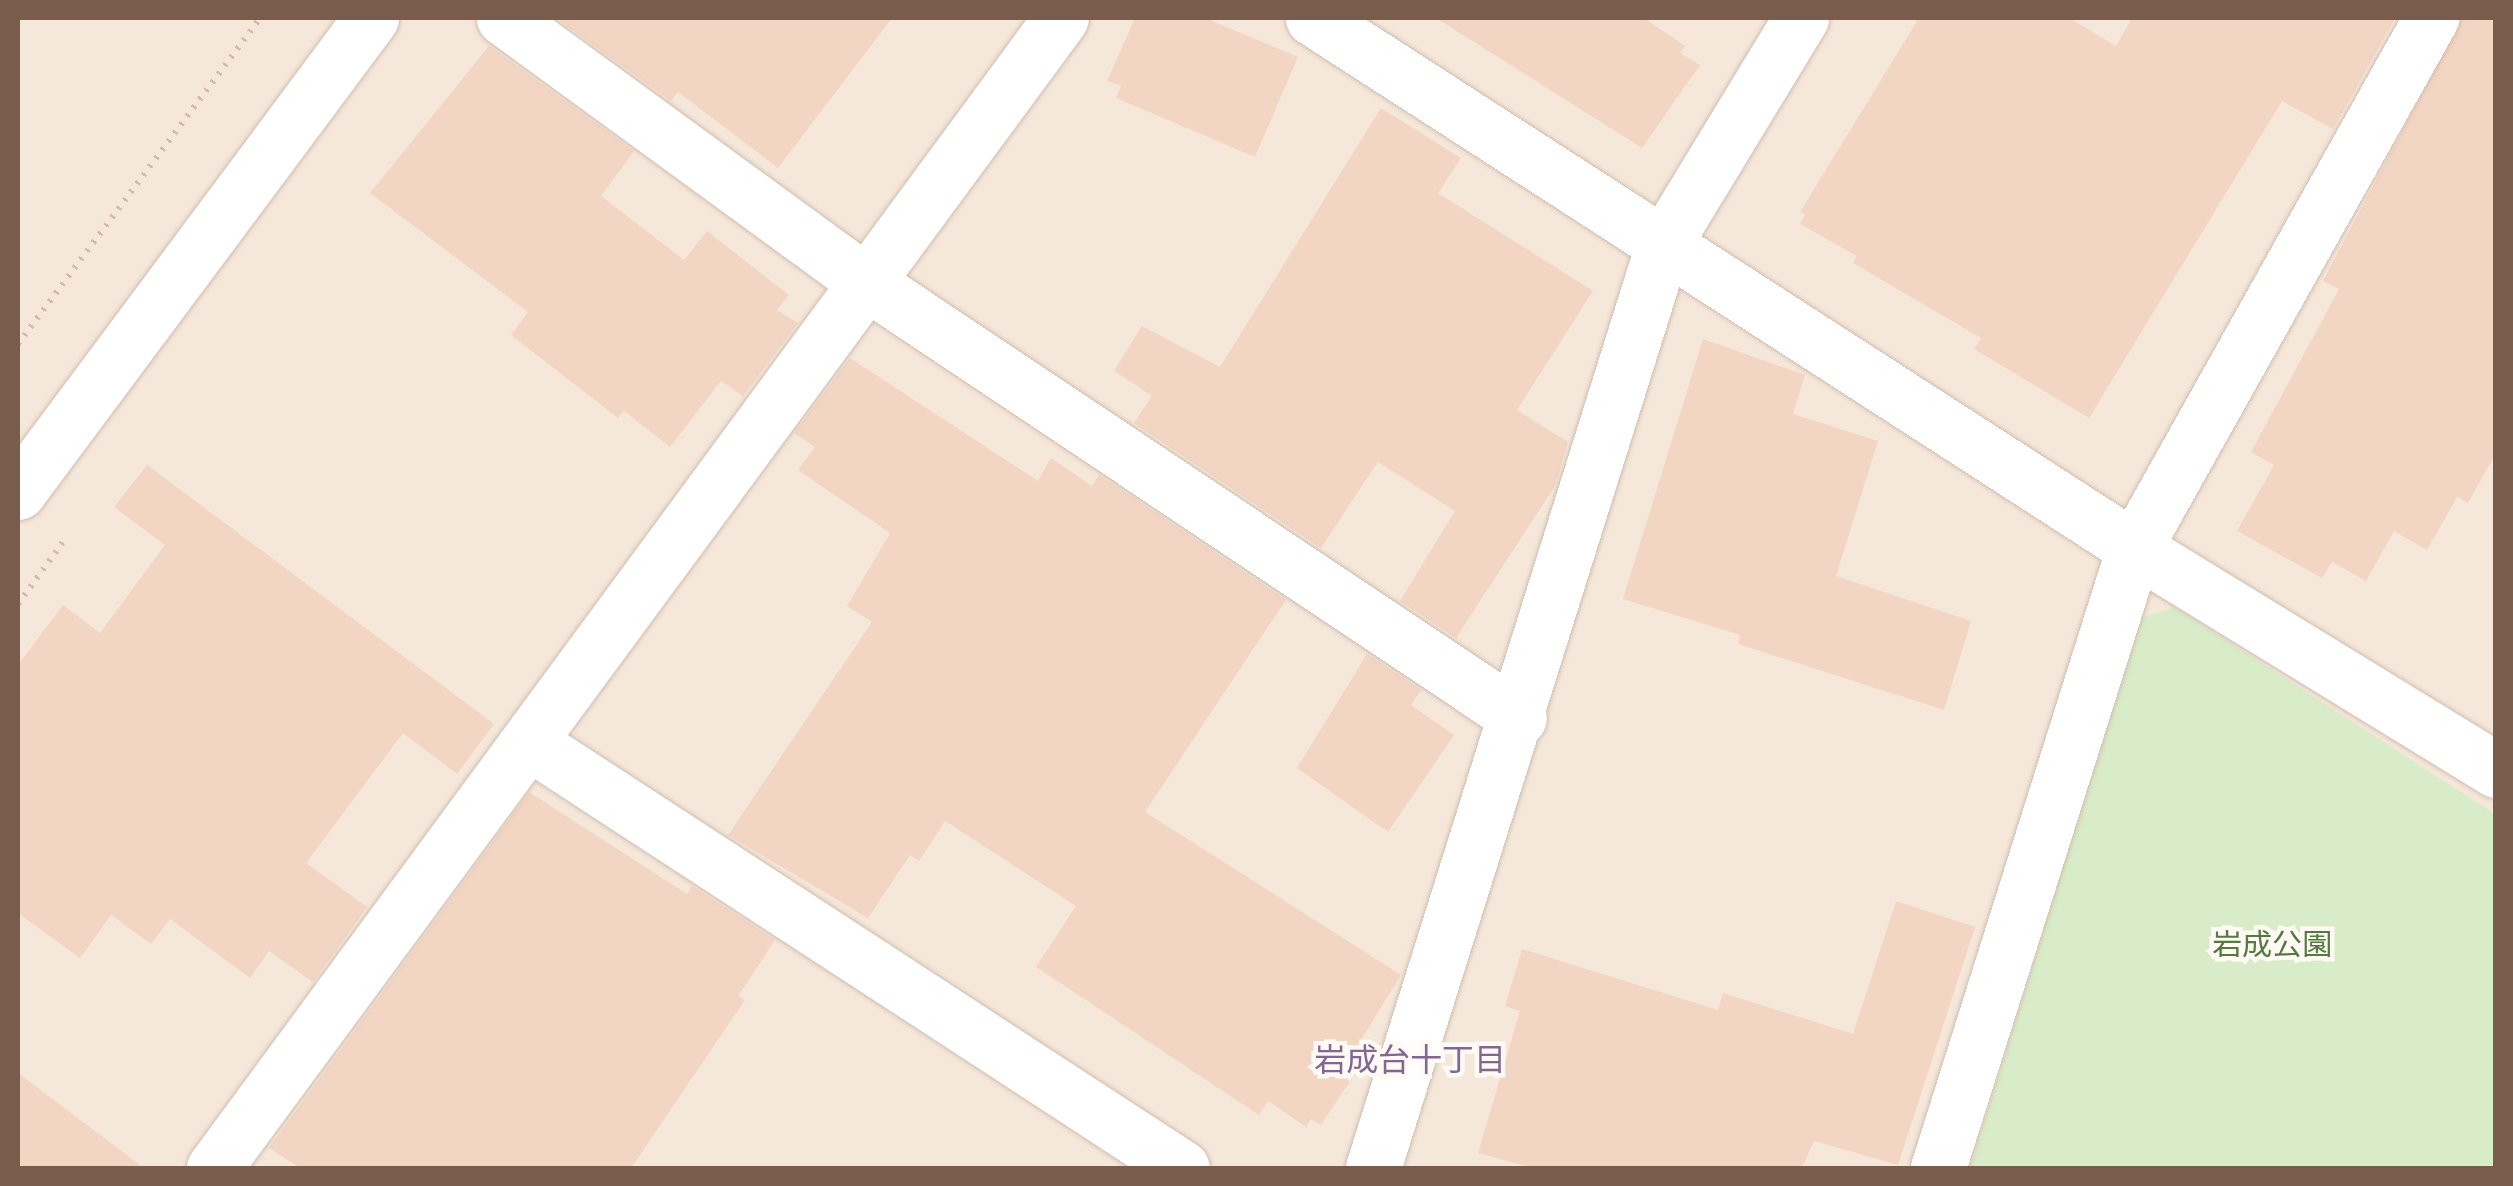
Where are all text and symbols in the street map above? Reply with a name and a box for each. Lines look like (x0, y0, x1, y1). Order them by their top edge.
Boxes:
park label: 岩成公園 (2212, 927, 2332, 963)
district label: 岩成台十丁目 (1314, 1042, 1506, 1080)

